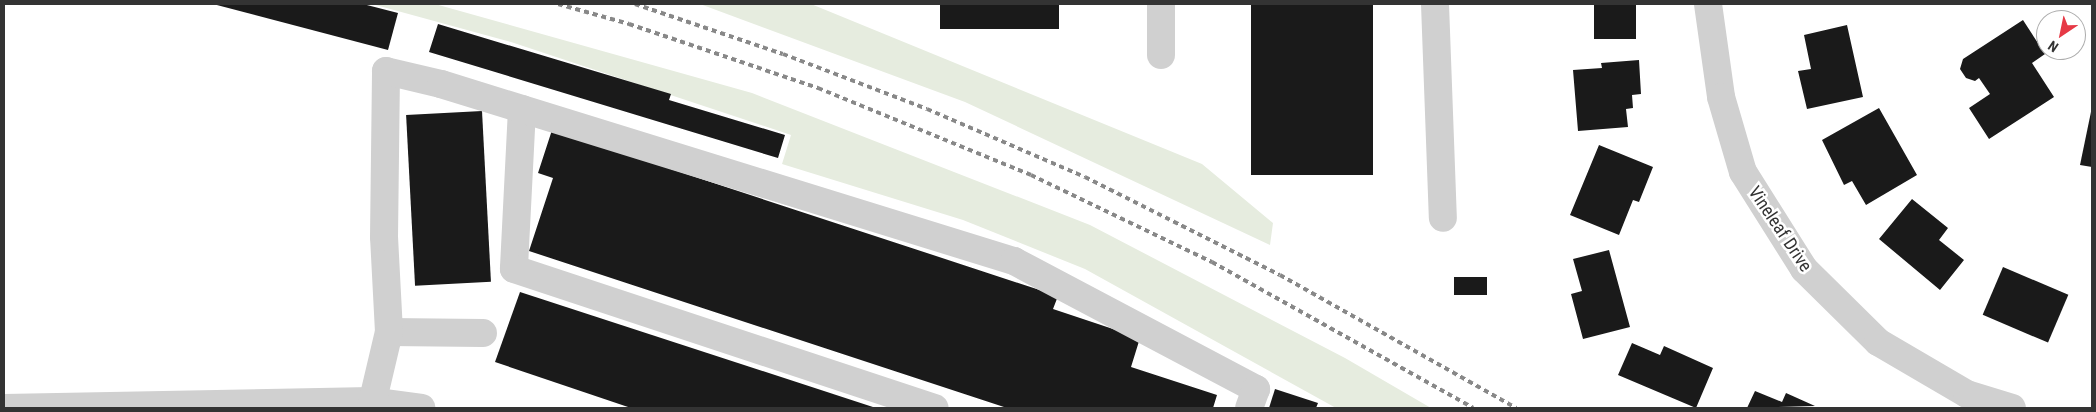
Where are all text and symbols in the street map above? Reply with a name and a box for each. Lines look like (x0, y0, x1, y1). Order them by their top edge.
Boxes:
north arrow (2036, 10, 2086, 60)
text: N (2045, 38, 2061, 56)
street label: Vineleaf Drive (1744, 182, 1816, 276)

